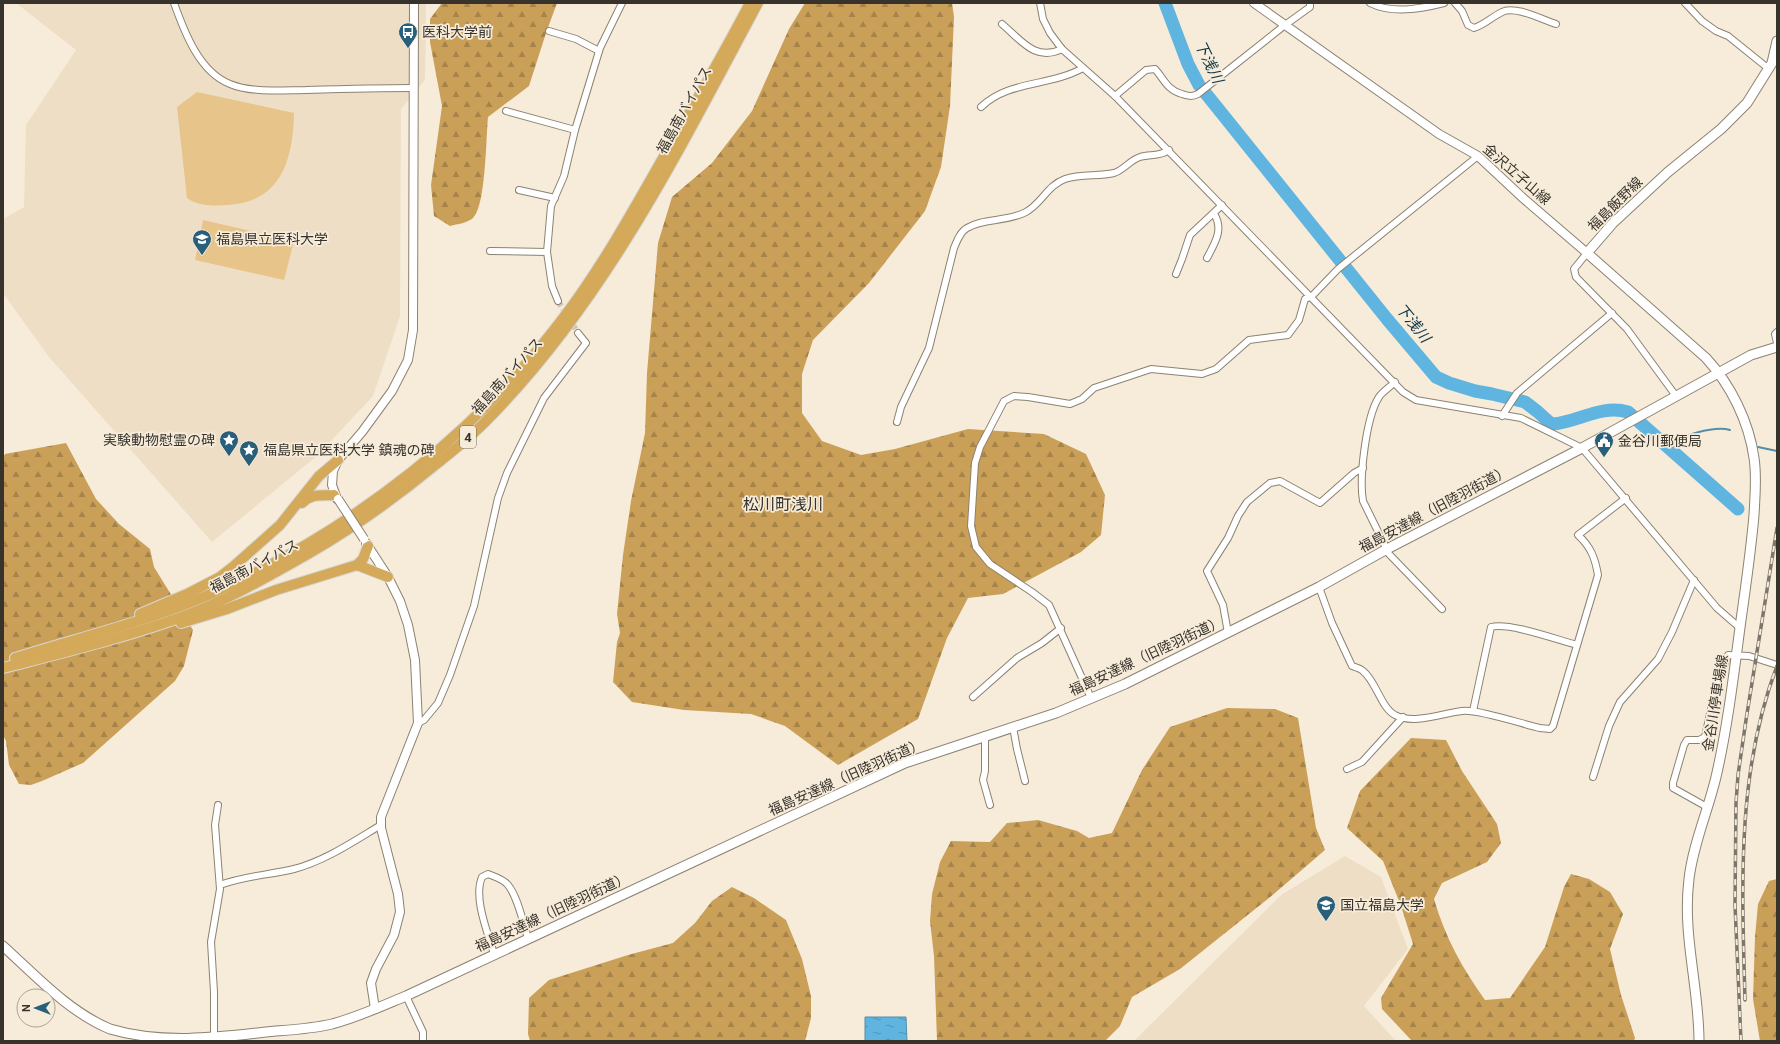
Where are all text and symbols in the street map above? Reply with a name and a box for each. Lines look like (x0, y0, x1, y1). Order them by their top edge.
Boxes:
bus stop icon: 医科大学前 (397, 21, 419, 49)
place label: 医科大学前 (422, 24, 492, 40)
water label: 下浅川 (1191, 38, 1228, 88)
street label: 福島南バイパス (653, 63, 715, 157)
street label: 金沢立子山線 (1480, 140, 1554, 208)
street label: 福島飯野線 (1585, 174, 1645, 234)
school or university icon: 福島県立医科大学 (191, 228, 213, 256)
place label: 福島県立医科大学 (216, 231, 328, 247)
water label: 下浅川 (1392, 300, 1435, 348)
street label: 福島南バイパス (468, 334, 546, 418)
road number: 4 (460, 426, 476, 448)
place icon: 実験動物慰霊の碑 (218, 429, 240, 457)
public building icon: 金谷川郵便局 (1593, 430, 1615, 458)
place label: 実験動物慰霊の碑 (103, 432, 215, 448)
place label: 金谷川郵便局 (1618, 433, 1702, 449)
place icon: 福島県立医科大学 鎮魂の碑 (238, 439, 260, 467)
place label: 福島県立医科大学 鎮魂の碑 (263, 442, 434, 458)
street label: 福島安達線（旧陸羽街道） (1356, 463, 1512, 555)
district label: 松川町浅川 (743, 495, 823, 514)
street label: 福島南バイパス (207, 536, 301, 596)
street label: 福島安達線（旧陸羽街道） (1066, 613, 1226, 699)
street label: 金谷川停車場線 (1699, 653, 1731, 753)
street label: 福島安達線（旧陸羽街道） (766, 736, 926, 818)
street label: 福島安達線（旧陸羽街道） (472, 869, 632, 955)
school or university icon: 国立福島大学 (1315, 894, 1337, 922)
place label: 国立福島大学 (1340, 897, 1424, 913)
north arrow (16, 988, 56, 1028)
text: N (20, 1004, 33, 1012)

